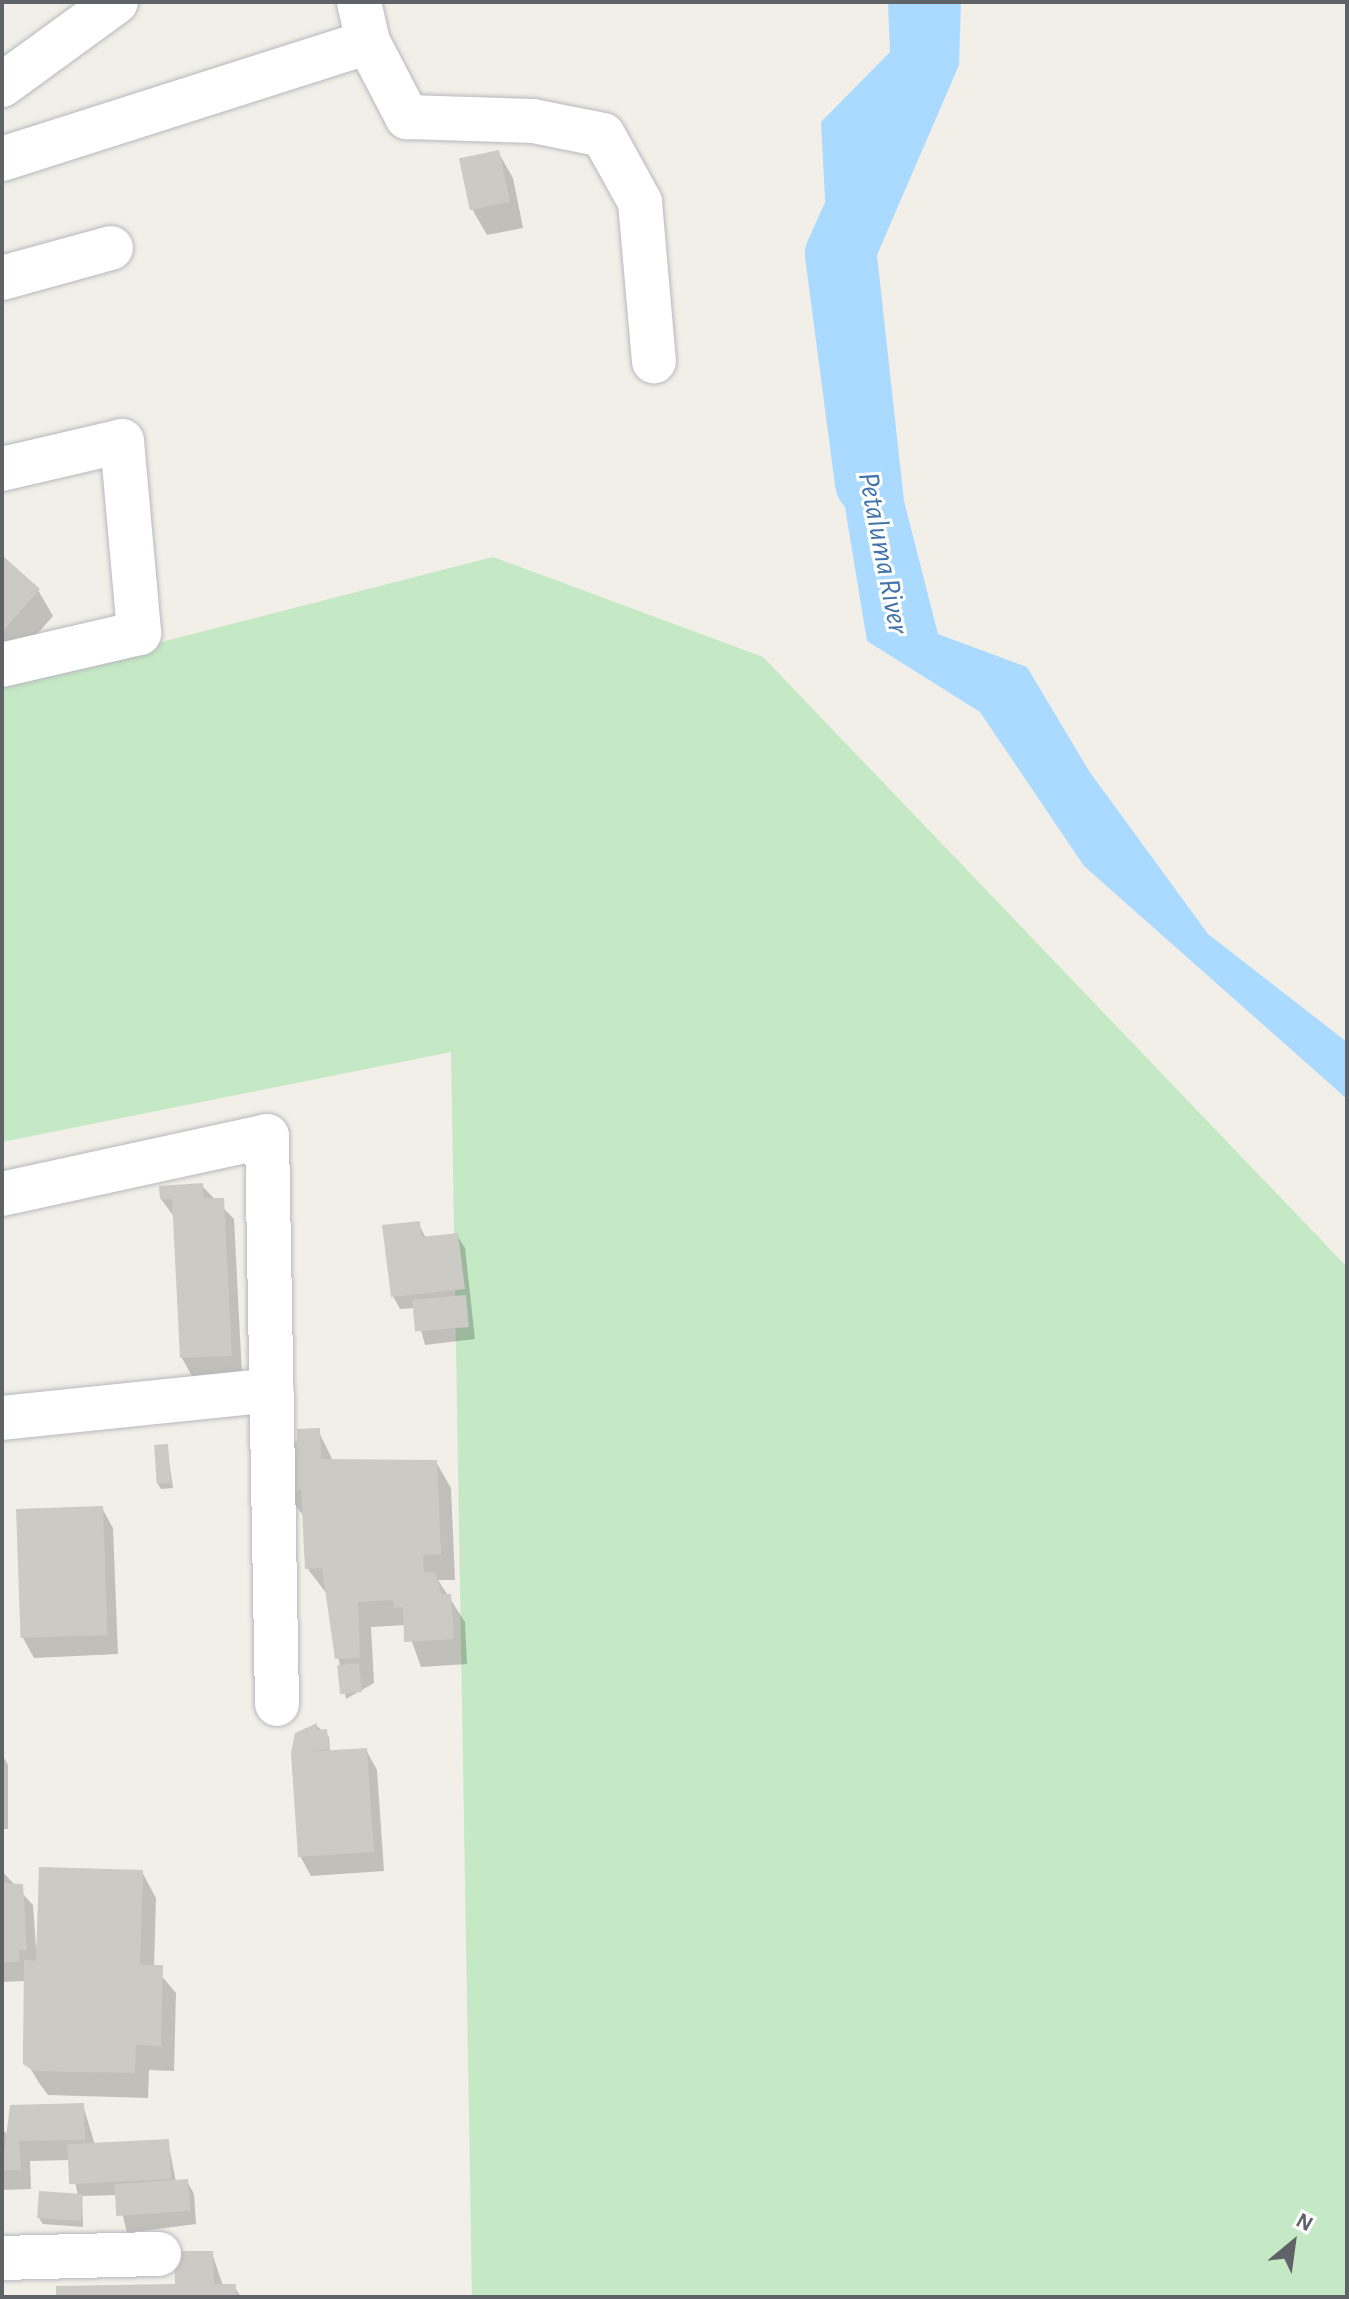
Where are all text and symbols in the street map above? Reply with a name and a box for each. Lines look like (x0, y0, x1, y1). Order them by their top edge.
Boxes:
water label: Petaluma River (850, 469, 916, 637)
north arrow (1253, 2203, 1333, 2283)
text: N (1293, 2209, 1317, 2235)

